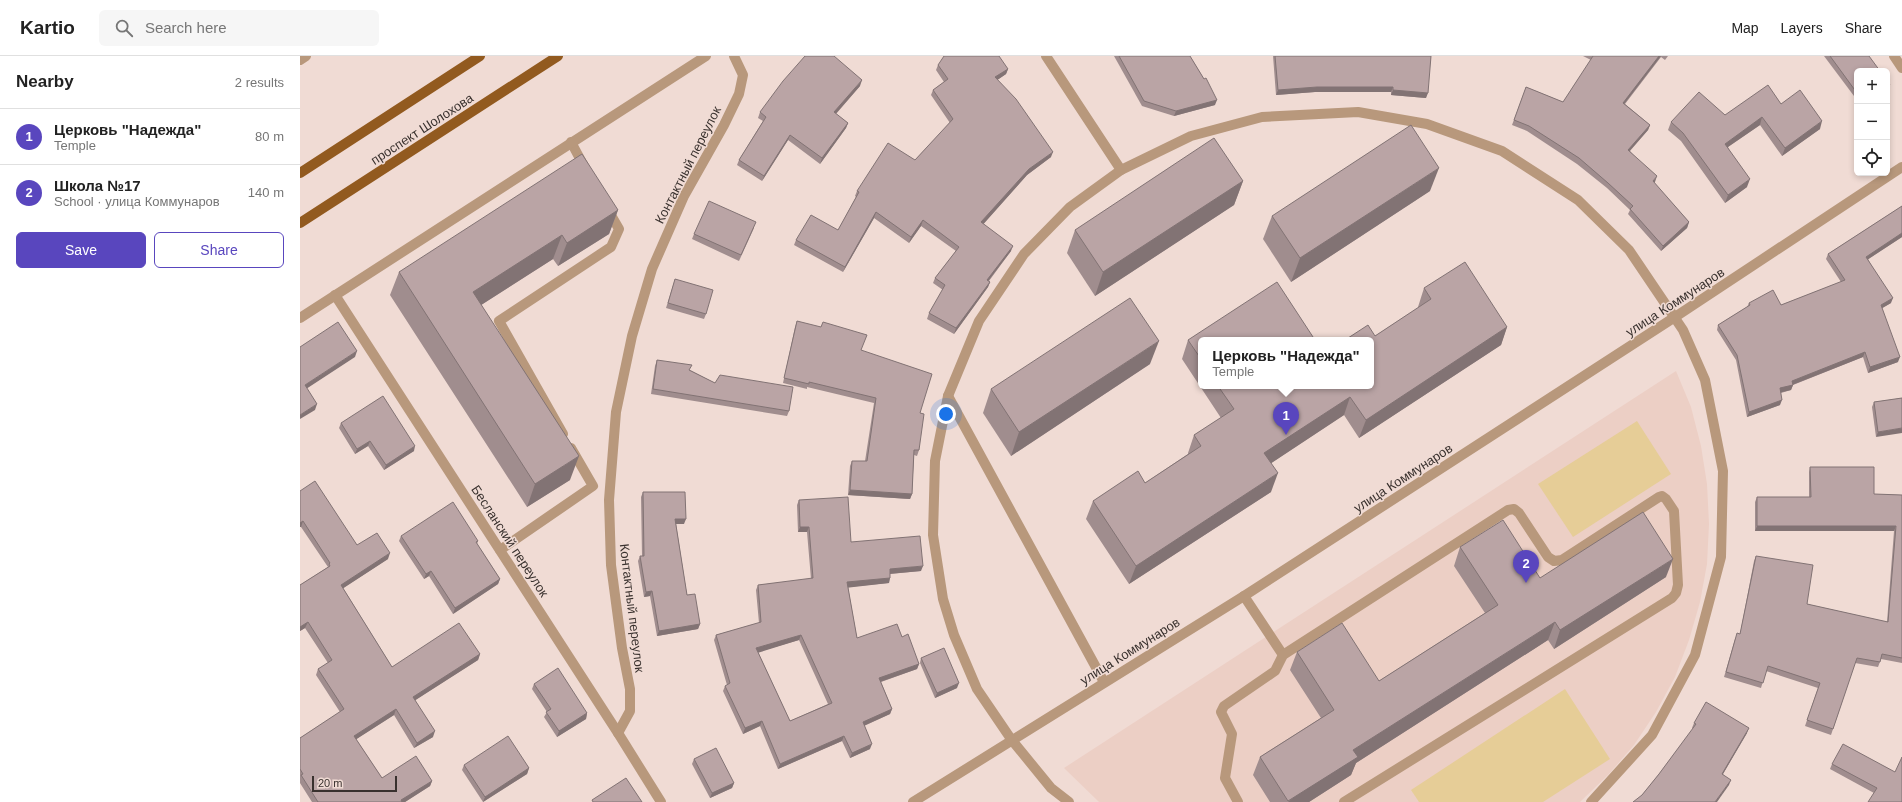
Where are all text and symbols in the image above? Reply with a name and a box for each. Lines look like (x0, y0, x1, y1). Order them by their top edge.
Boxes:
search box (99, 10, 379, 46)
text: Kartio (20, 17, 75, 38)
icon: search (113, 17, 135, 39)
text: Search here (145, 19, 227, 36)
text: Map (1731, 20, 1759, 36)
text: Layers (1781, 20, 1823, 36)
text: Share (1845, 20, 1882, 36)
map controls (1854, 68, 1890, 176)
button: + (1854, 68, 1890, 104)
text: Nearby (16, 72, 74, 91)
text: 2 results (235, 75, 284, 90)
street label: проспект Шолохова (368, 90, 477, 168)
street label: Контактный переулок (652, 104, 724, 226)
button: − (1854, 104, 1890, 140)
text: Церковь "Надежда" (54, 121, 201, 138)
text: 1 (25, 129, 33, 144)
text: 80 m (255, 129, 284, 144)
text: Temple (54, 138, 96, 153)
button: locate (1854, 140, 1890, 176)
text: Школа №17 (54, 177, 141, 194)
text: 2 (25, 185, 33, 200)
text: 140 m (248, 185, 284, 200)
text: School · улица Коммунаров (54, 194, 220, 209)
button: Save (16, 232, 146, 268)
button: Share (154, 232, 284, 268)
street label: улица Коммунаров (1623, 264, 1727, 339)
popup (1198, 337, 1374, 389)
text: Церковь "Надежда" (1212, 347, 1360, 364)
text: Temple (1212, 364, 1254, 379)
pin: 1 (1273, 402, 1299, 435)
your location (936, 404, 956, 424)
street label: улица Коммунаров (1351, 440, 1455, 515)
street label: Бесланский переулок (468, 482, 552, 600)
street label: Контактный переулок (617, 543, 647, 674)
pin: 2 (1513, 550, 1539, 583)
street label: улица Коммунаров (1077, 614, 1183, 688)
scale bar (312, 774, 397, 793)
text: 20 m (318, 777, 342, 789)

